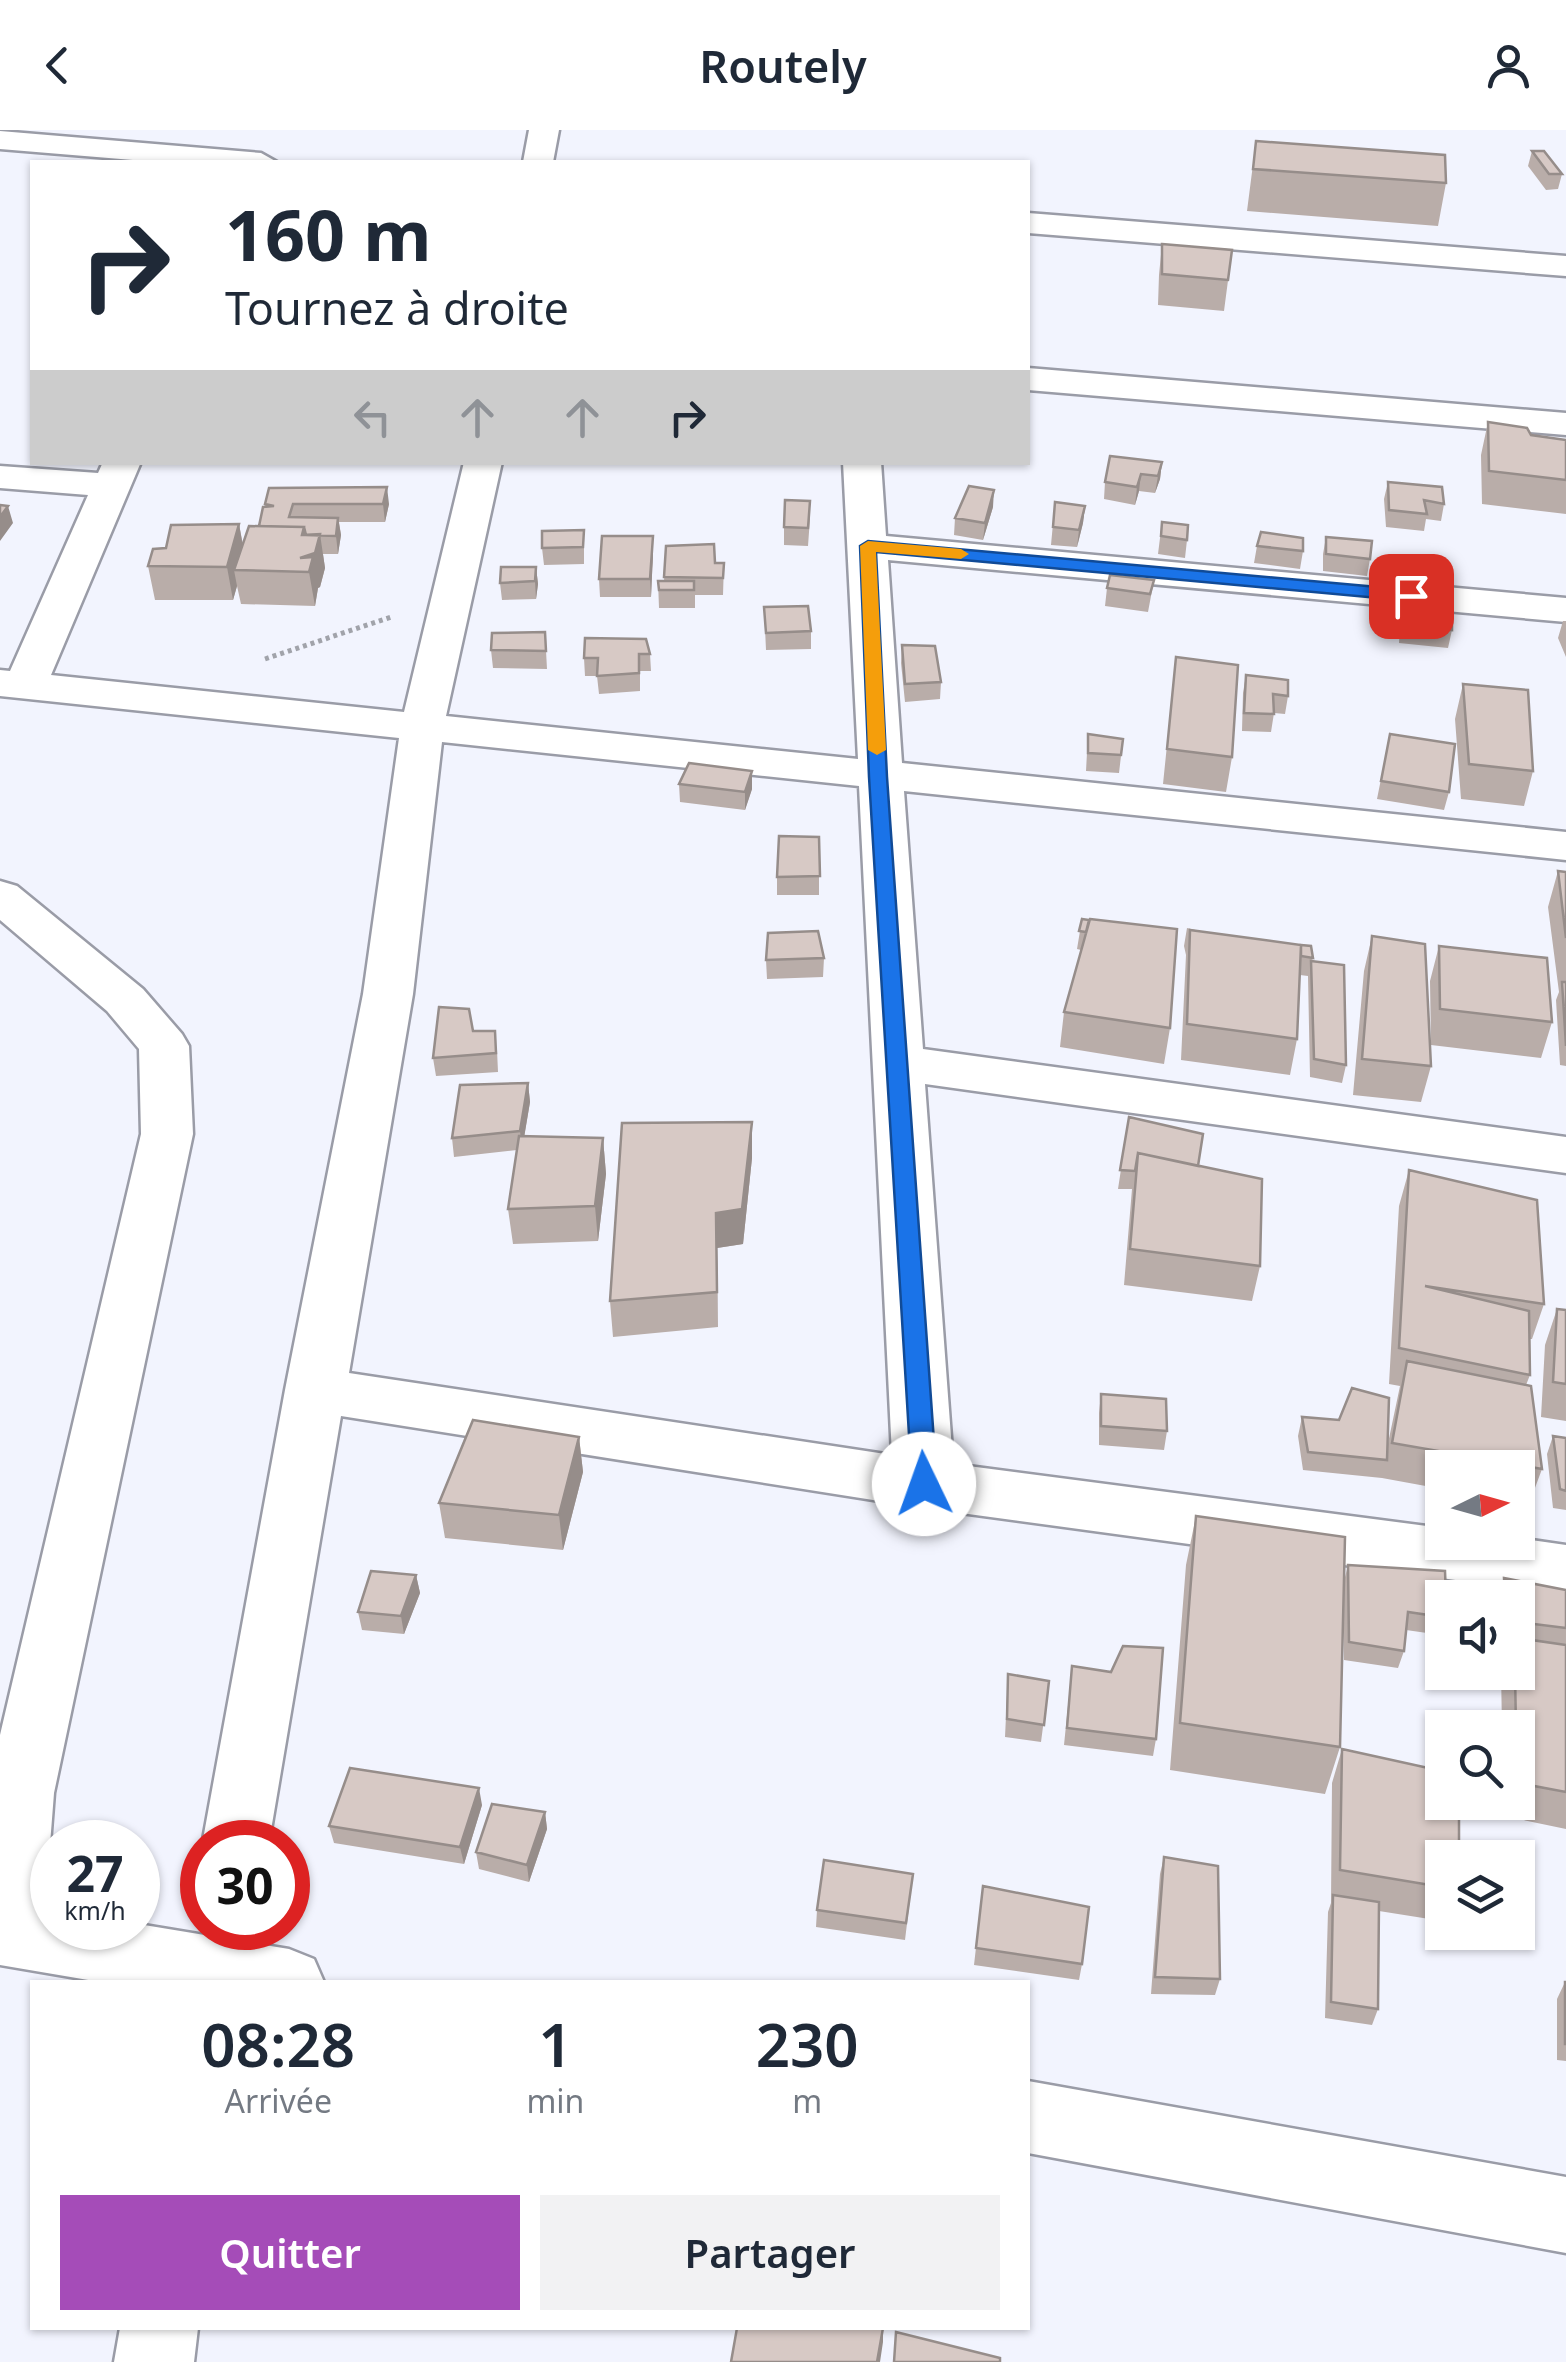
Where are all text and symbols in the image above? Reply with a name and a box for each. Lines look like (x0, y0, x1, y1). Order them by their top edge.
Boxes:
text: Routely (699, 35, 867, 96)
icon: back (30, 38, 85, 93)
icon: person (1481, 38, 1536, 93)
text: 160 m (225, 186, 432, 282)
icon: right (60, 200, 190, 330)
text: Tournez à droite (225, 277, 569, 338)
icon: left (345, 390, 400, 445)
icon: ahead (450, 390, 505, 445)
icon: ahead (555, 390, 610, 445)
icon: right (660, 390, 715, 445)
pin (1369, 554, 1454, 639)
icon: arrive (1384, 569, 1439, 624)
position arrow (872, 1432, 976, 1536)
north arrow (1425, 1450, 1535, 1560)
map controls (1425, 1450, 1535, 1950)
button: sound (1425, 1580, 1535, 1690)
button: search (1425, 1710, 1535, 1820)
speed limit sign: 30 (180, 1820, 310, 1950)
text: 27 (66, 1839, 124, 1907)
button: layers (1425, 1840, 1535, 1950)
text: km/h (64, 1893, 126, 1927)
text: 08:28 (201, 2003, 355, 2085)
text: 1 (538, 2003, 573, 2085)
text: 230 (756, 2003, 859, 2085)
text: Arrivée (224, 2079, 332, 2122)
text: min (526, 2079, 584, 2122)
text: m (792, 2079, 822, 2122)
button: Quitter (60, 2195, 520, 2310)
button: Partager (540, 2195, 1000, 2310)

